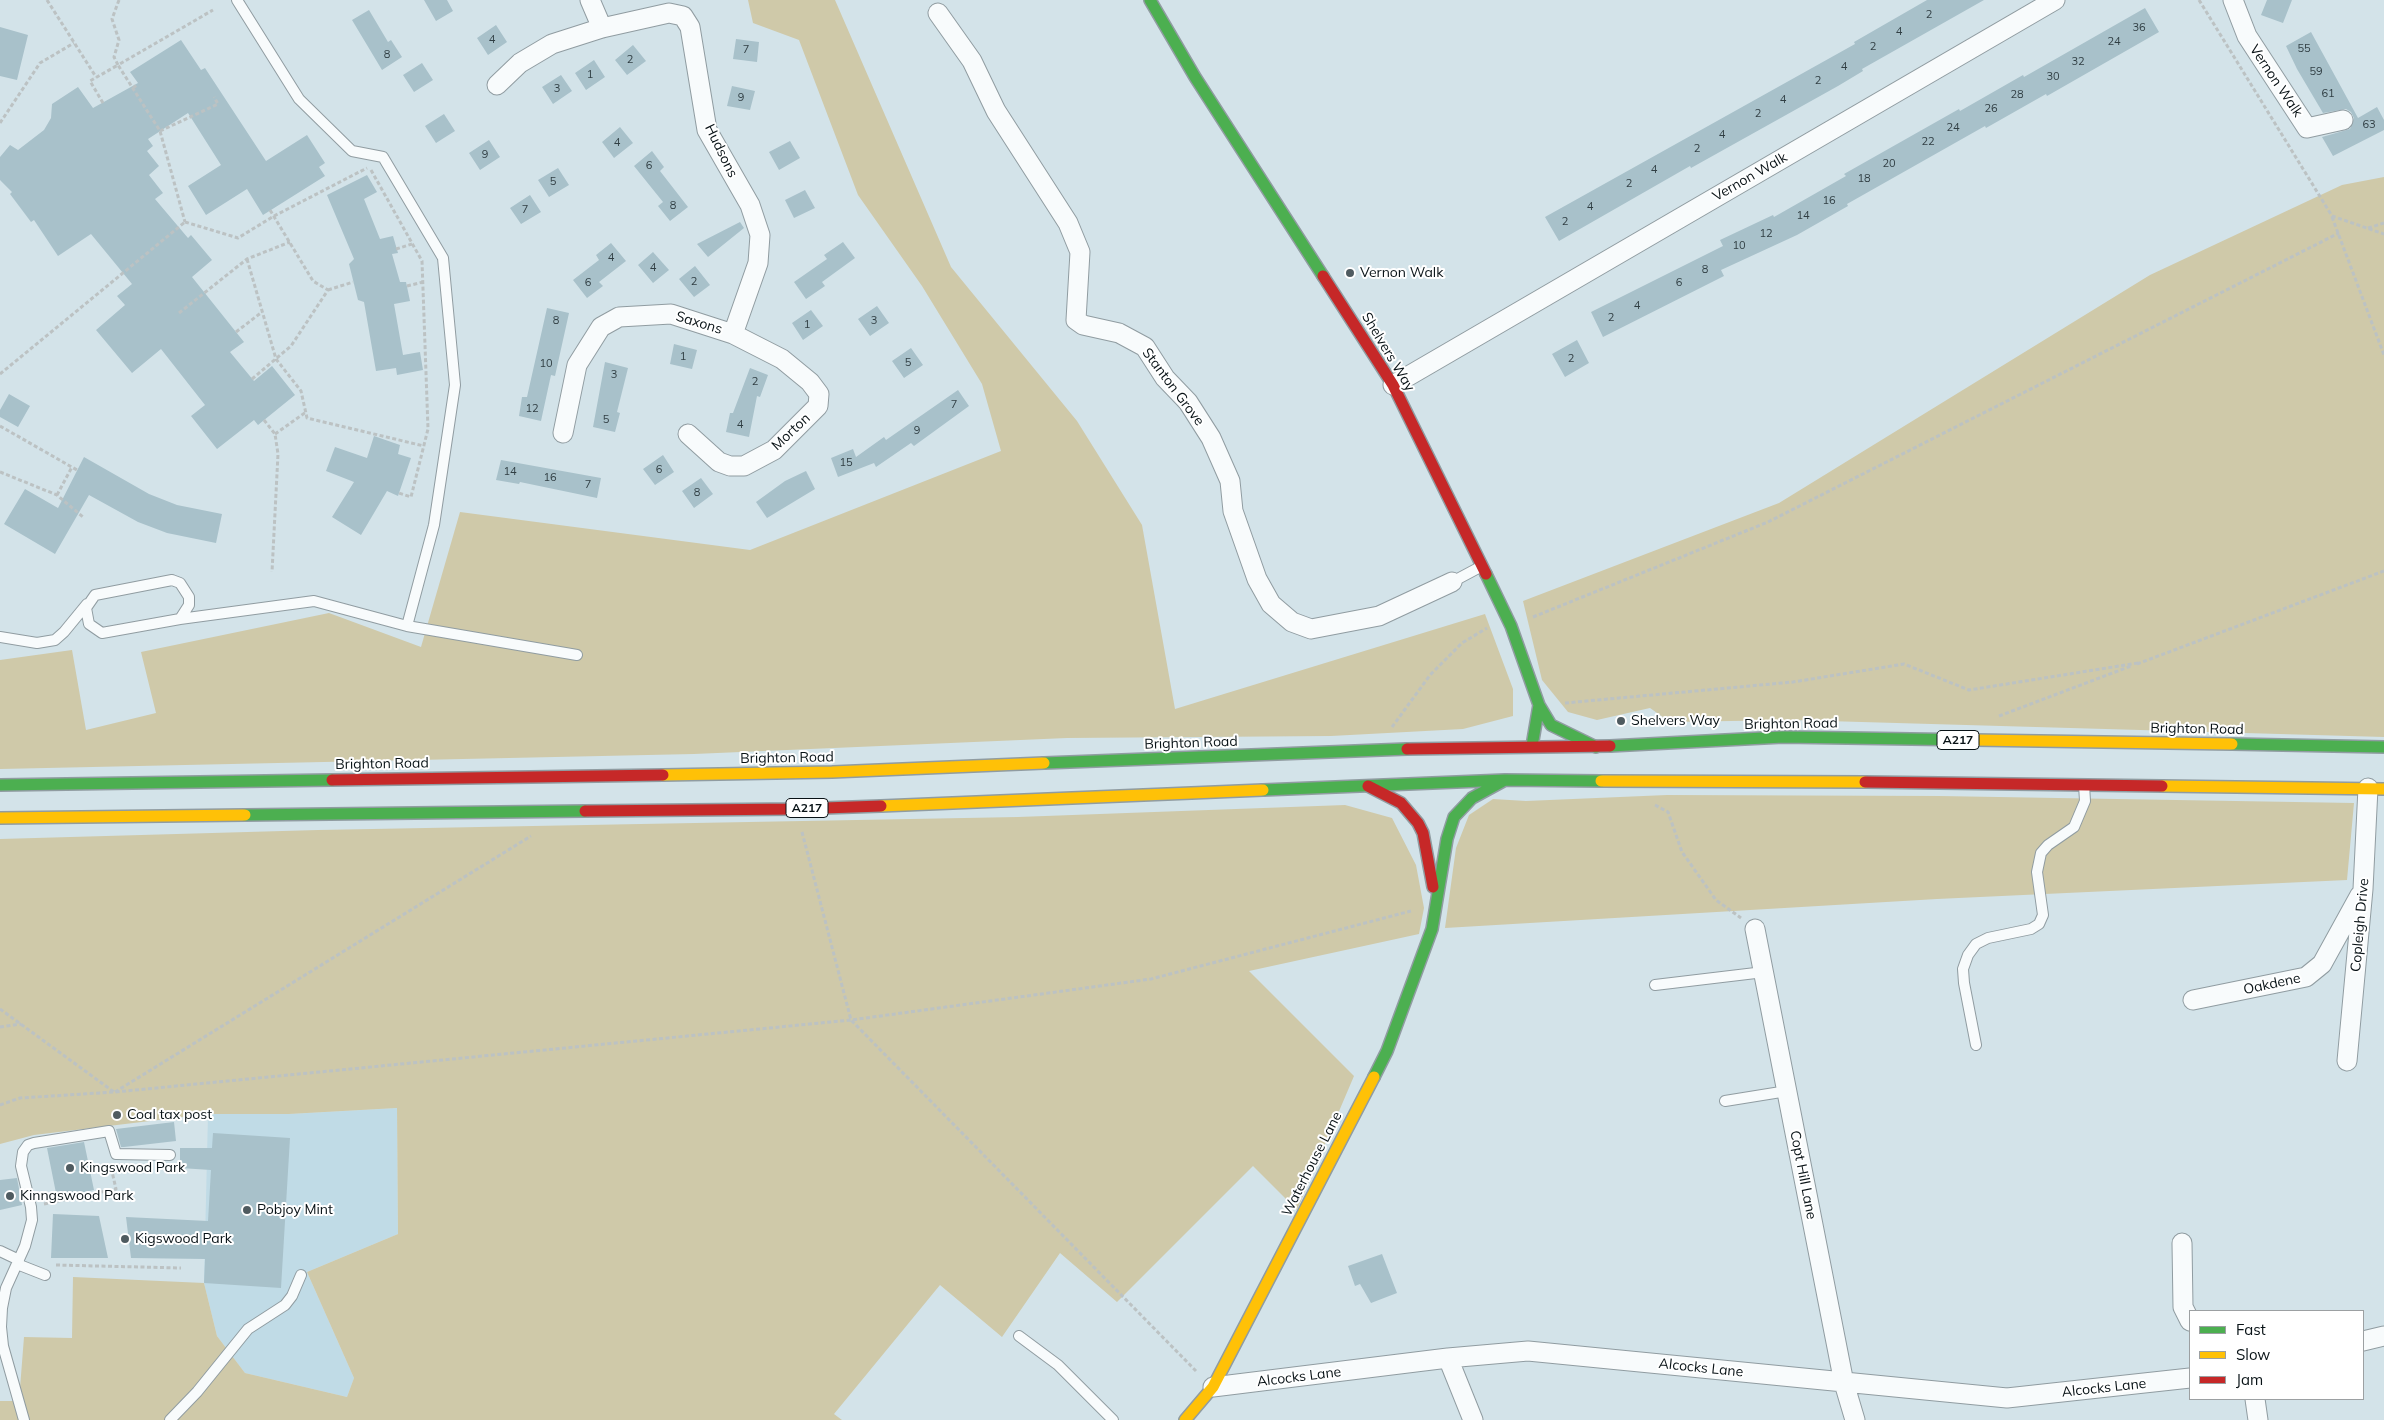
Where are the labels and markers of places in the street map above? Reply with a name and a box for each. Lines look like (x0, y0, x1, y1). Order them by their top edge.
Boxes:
place label: Vernon Walk (1360, 265, 1443, 281)
marker: Vernon Walk (1344, 267, 1356, 279)
place label: Shelvers Way (1631, 713, 1720, 729)
marker: Shelvers Way (1615, 715, 1627, 727)
place label: Coal tax post (127, 1107, 212, 1123)
marker: Coal tax post (111, 1109, 123, 1121)
place label: Kingswood Park (80, 1160, 185, 1176)
marker: Kingswood Park (64, 1162, 76, 1174)
place label: Kinngswood Park (20, 1188, 133, 1204)
marker: Kinngswood Park (4, 1190, 16, 1202)
place label: Pobjoy Mint (257, 1202, 333, 1218)
marker: Pobjoy Mint (241, 1204, 253, 1216)
place label: Kigswood Park (135, 1231, 232, 1247)
marker: Kigswood Park (119, 1233, 131, 1245)

